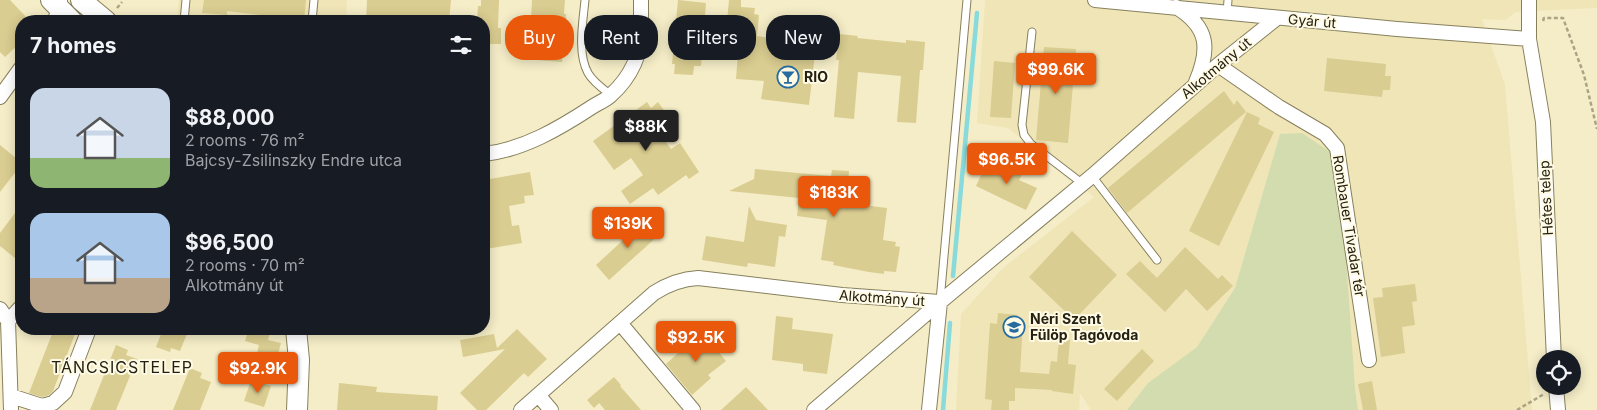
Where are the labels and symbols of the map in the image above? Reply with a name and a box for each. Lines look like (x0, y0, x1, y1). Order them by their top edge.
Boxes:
street label: Gyár út (1287, 10, 1337, 31)
street label: Alkotmány út (1177, 33, 1254, 102)
pin: $99.6K (1015, 52, 1097, 95)
bar icon: RIO (776, 65, 800, 89)
place label: RIO (804, 68, 828, 85)
pin: $88K (616, 110, 676, 152)
pin: $96.5K (966, 142, 1048, 185)
street label: Rombauer Tivadar tér (1330, 154, 1369, 298)
street label: Hétes telep (1535, 160, 1556, 236)
pin: $183K (799, 176, 869, 218)
pin: $139K (593, 206, 663, 249)
street label: Alkotmány út (838, 286, 926, 309)
place label: Néri Szent Fülöp Tagóvoda (1030, 310, 1138, 343)
school or university icon: Néri Szent Fülöp Tagóvoda (1002, 315, 1026, 339)
pin: $92.5K (655, 320, 737, 363)
pin: $92.9K (217, 352, 299, 394)
district label: TÁNCSICSTELEP (51, 357, 193, 377)

